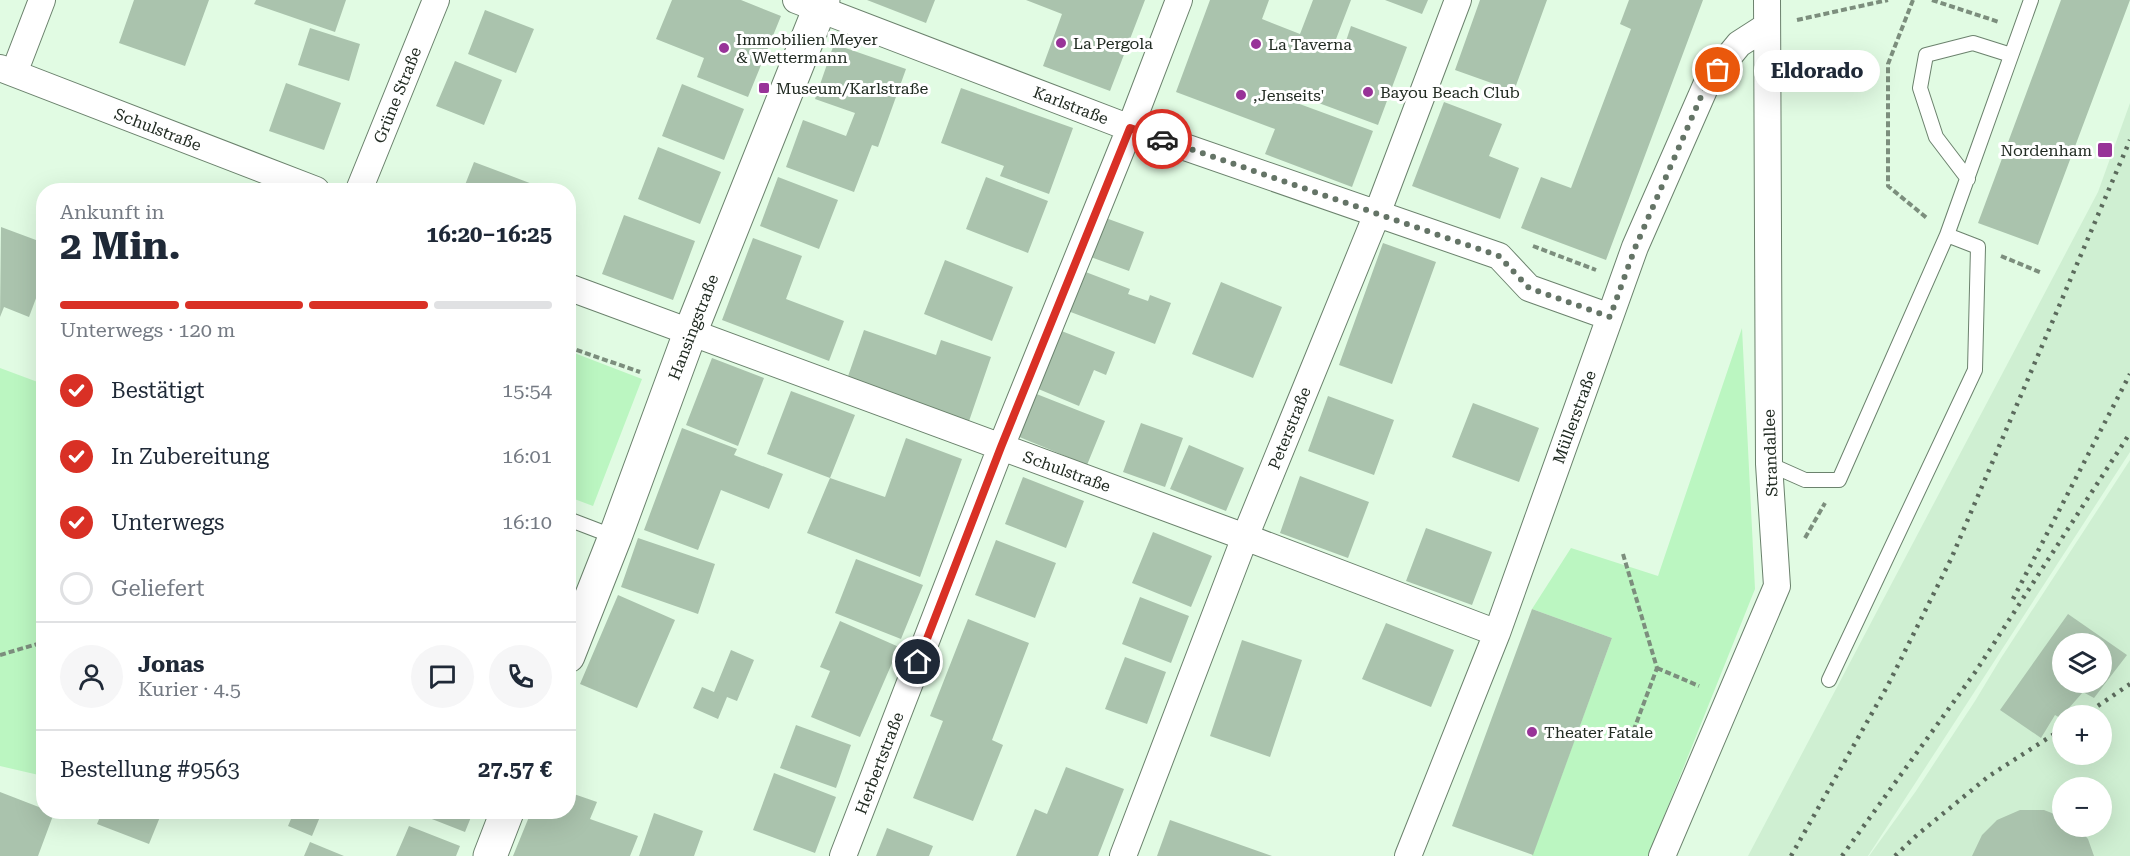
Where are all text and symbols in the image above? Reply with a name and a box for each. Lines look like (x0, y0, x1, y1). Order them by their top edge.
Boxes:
place label: Immobilien Meyer & Wettermann (736, 30, 878, 67)
place label: La Pergola (1073, 34, 1153, 53)
place label: La Taverna (1268, 35, 1352, 54)
marker: La Pergola (1054, 36, 1068, 50)
marker: La Taverna (1249, 37, 1263, 51)
marker: Immobilien Meyer & Wettermann (717, 41, 731, 55)
street label: Grüne Straße (370, 44, 425, 146)
pin (1692, 44, 1743, 95)
callout: Eldorado (1754, 49, 1880, 91)
icon: bag (1701, 53, 1734, 86)
text: Eldorado (1771, 59, 1863, 83)
place label: Museum/Karlstraße (776, 79, 928, 98)
marker: Museum/Karlstraße (757, 81, 771, 95)
street label: Karlstraße (1031, 82, 1111, 129)
place label: Bayou Beach Club (1380, 83, 1520, 102)
marker: Bayou Beach Club (1361, 85, 1375, 99)
place label: ,Jenseits' (1253, 86, 1324, 105)
marker: ,Jenseits' (1234, 88, 1248, 102)
street label: Schulstraße (112, 104, 204, 155)
courier (1132, 109, 1192, 169)
icon: car (1146, 123, 1179, 156)
place label: Nordenham (2000, 141, 2092, 160)
marker: Nordenham (2096, 141, 2114, 159)
text: Ankunft in (60, 200, 164, 224)
text: 16:20–16:25 (426, 222, 552, 247)
text: 2 Min. (60, 223, 181, 269)
street label: Hansingstraße (665, 271, 722, 383)
text: Unterwegs · 120 m (60, 318, 235, 342)
street label: Müllerstraße (1549, 368, 1600, 466)
icon: check (60, 374, 93, 407)
text: Bestätigt (111, 378, 204, 403)
text: 15:54 (502, 378, 552, 402)
street label: Peterstraße (1264, 384, 1315, 472)
street label: Strandallee (1759, 409, 1782, 497)
icon: check (60, 440, 93, 473)
text: In Zubereitung (111, 444, 269, 469)
text: 16:01 (502, 444, 552, 468)
street label: Schulstraße (1021, 447, 1113, 496)
icon: check (60, 506, 93, 539)
text: Unterwegs (111, 510, 225, 535)
text: 16:10 (502, 510, 552, 534)
text: Geliefert (111, 576, 204, 601)
map controls (2052, 633, 2112, 837)
button: layers (2052, 633, 2112, 693)
pin (892, 636, 943, 687)
button: person (60, 645, 123, 708)
button: chat (411, 645, 474, 708)
button: phone (489, 645, 552, 708)
icon: home (901, 645, 934, 678)
text: Jonas (138, 652, 204, 677)
text: Kurier · 4.5 (138, 677, 241, 701)
button: + (2052, 705, 2112, 765)
street label: Herbertstraße (851, 709, 908, 817)
place label: Theater Fatale (1544, 723, 1653, 742)
marker: Theater Fatale (1525, 725, 1539, 739)
text: Bestellung #9563 (60, 757, 240, 782)
text: 27.57 € (478, 757, 552, 782)
button: − (2052, 777, 2112, 837)

